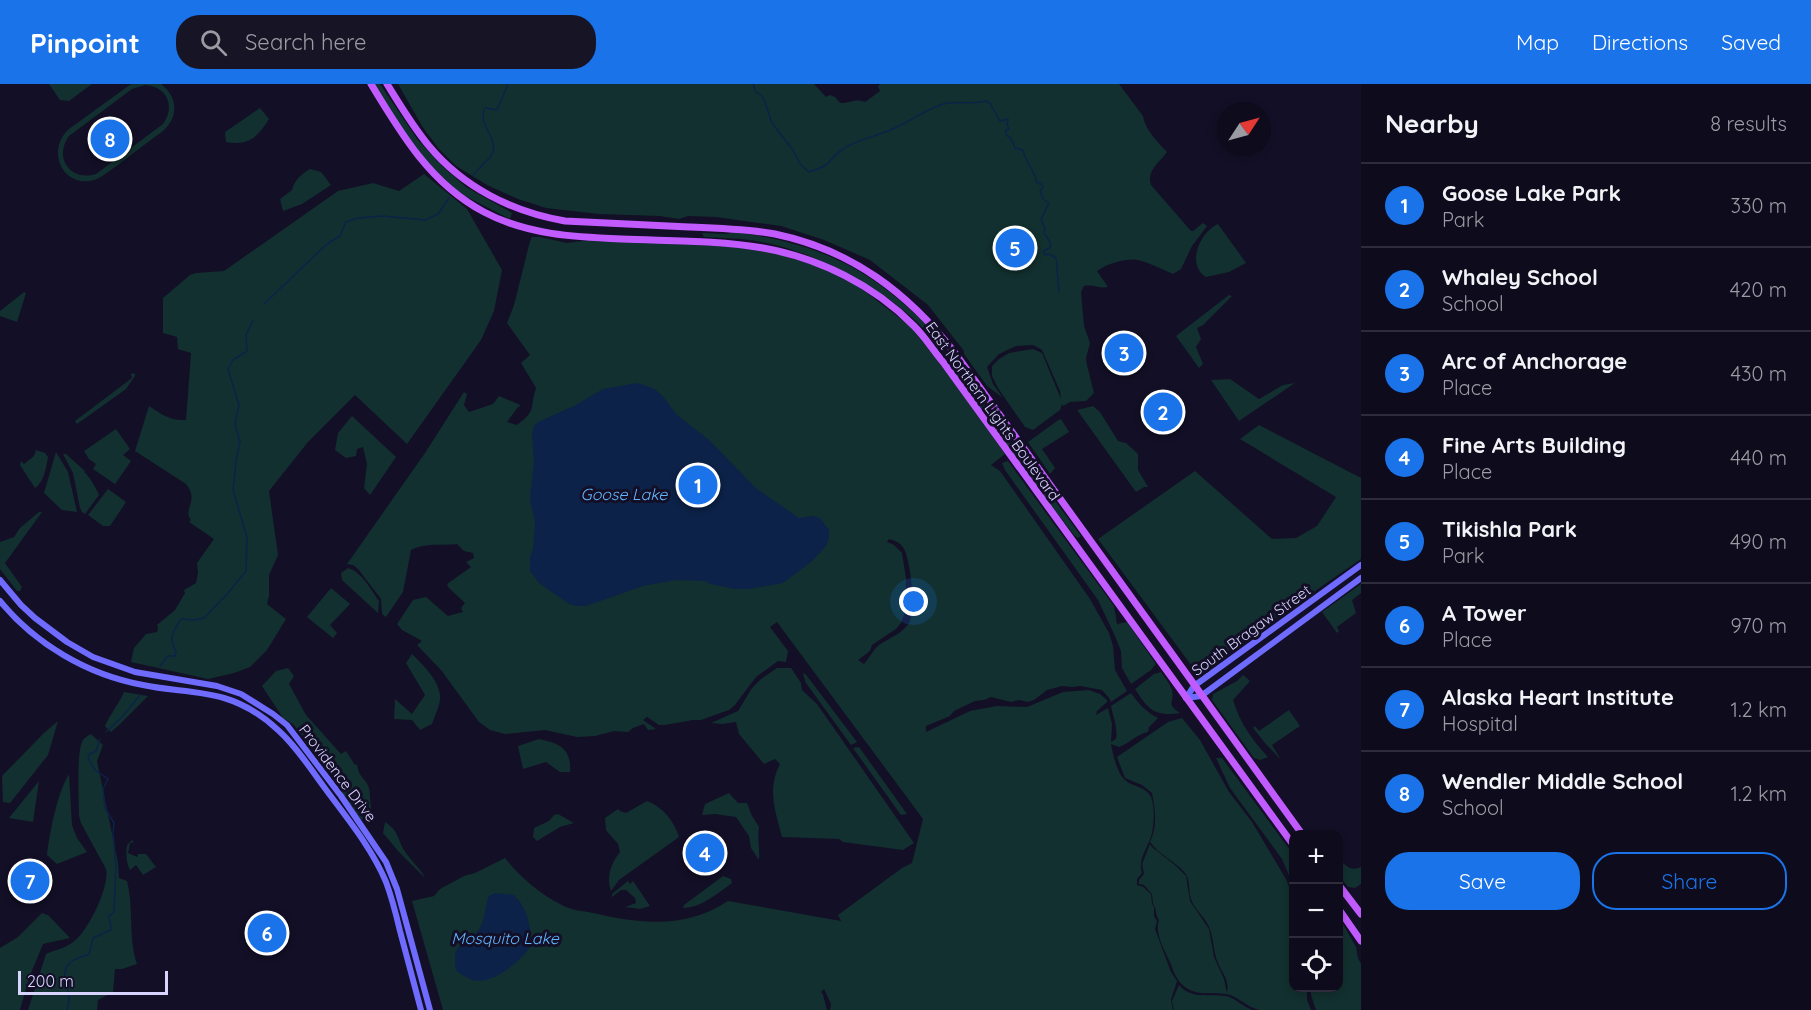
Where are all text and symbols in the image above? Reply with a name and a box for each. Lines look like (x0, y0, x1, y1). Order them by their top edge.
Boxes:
search box (176, 15, 596, 69)
text: Pinpoint (30, 25, 140, 60)
icon: search (197, 26, 230, 59)
text: Search here (245, 28, 366, 56)
text: Map (1516, 29, 1559, 55)
text: Directions (1592, 29, 1688, 55)
text: Saved (1721, 29, 1781, 55)
north arrow (1217, 102, 1271, 156)
text: Nearby (1385, 107, 1479, 140)
text: 8 results (1710, 111, 1787, 136)
pin: 8 (90, 116, 130, 162)
text: Goose Lake Park (1442, 179, 1621, 207)
text: 1 (1401, 193, 1408, 218)
text: 330 m (1730, 193, 1787, 218)
text: Park (1442, 207, 1484, 232)
pin: 5 (996, 226, 1034, 270)
text: Whaley School (1442, 263, 1598, 291)
text: 2 (1399, 277, 1410, 302)
text: 420 m (1730, 277, 1787, 302)
text: School (1442, 291, 1504, 316)
street label: East Northern Lights Boulevard (922, 318, 1064, 504)
pin: 3 (1104, 330, 1144, 376)
text: Arc of Anchorage (1442, 347, 1627, 375)
text: 3 (1399, 361, 1410, 386)
text: 430 m (1730, 361, 1787, 386)
text: Place (1442, 375, 1492, 400)
pin: 2 (1144, 390, 1182, 434)
text: Fine Arts Building (1442, 431, 1626, 459)
text: 4 (1399, 445, 1410, 470)
text: 440 m (1730, 445, 1787, 470)
text: Place (1442, 459, 1492, 484)
pin: 1 (678, 462, 718, 508)
water label: Goose Lake (581, 484, 668, 504)
text: Tikishla Park (1442, 515, 1577, 543)
text: 5 (1399, 529, 1410, 554)
text: 490 m (1730, 529, 1787, 554)
text: Park (1442, 543, 1484, 568)
street label: South Bragaw Street (1188, 580, 1314, 680)
your location (899, 587, 928, 616)
text: A Tower (1442, 599, 1527, 627)
text: 6 (1399, 613, 1410, 638)
text: 970 m (1731, 613, 1787, 638)
text: Place (1442, 627, 1492, 652)
text: Alaska Heart Institute (1442, 683, 1674, 711)
text: 7 (1399, 697, 1410, 722)
text: 1.2 km (1731, 697, 1787, 722)
text: Hospital (1442, 711, 1518, 736)
street label: Providence Drive (295, 720, 381, 826)
text: Wendler Middle School (1442, 767, 1683, 795)
text: 8 (1399, 781, 1410, 806)
text: 1.2 km (1731, 781, 1787, 806)
text: School (1442, 795, 1504, 820)
pin: 4 (686, 830, 724, 876)
map controls (1289, 830, 1343, 992)
button: + (1289, 830, 1343, 884)
button: Save (1385, 852, 1580, 910)
button: Share (1592, 852, 1787, 910)
pin: 7 (10, 858, 50, 904)
button: − (1289, 884, 1343, 938)
pin: 6 (248, 910, 286, 956)
water label: Mosquito Lake (451, 928, 560, 948)
button: locate (1289, 938, 1343, 992)
scale bar (18, 968, 168, 996)
text: 200 m (27, 971, 74, 991)

